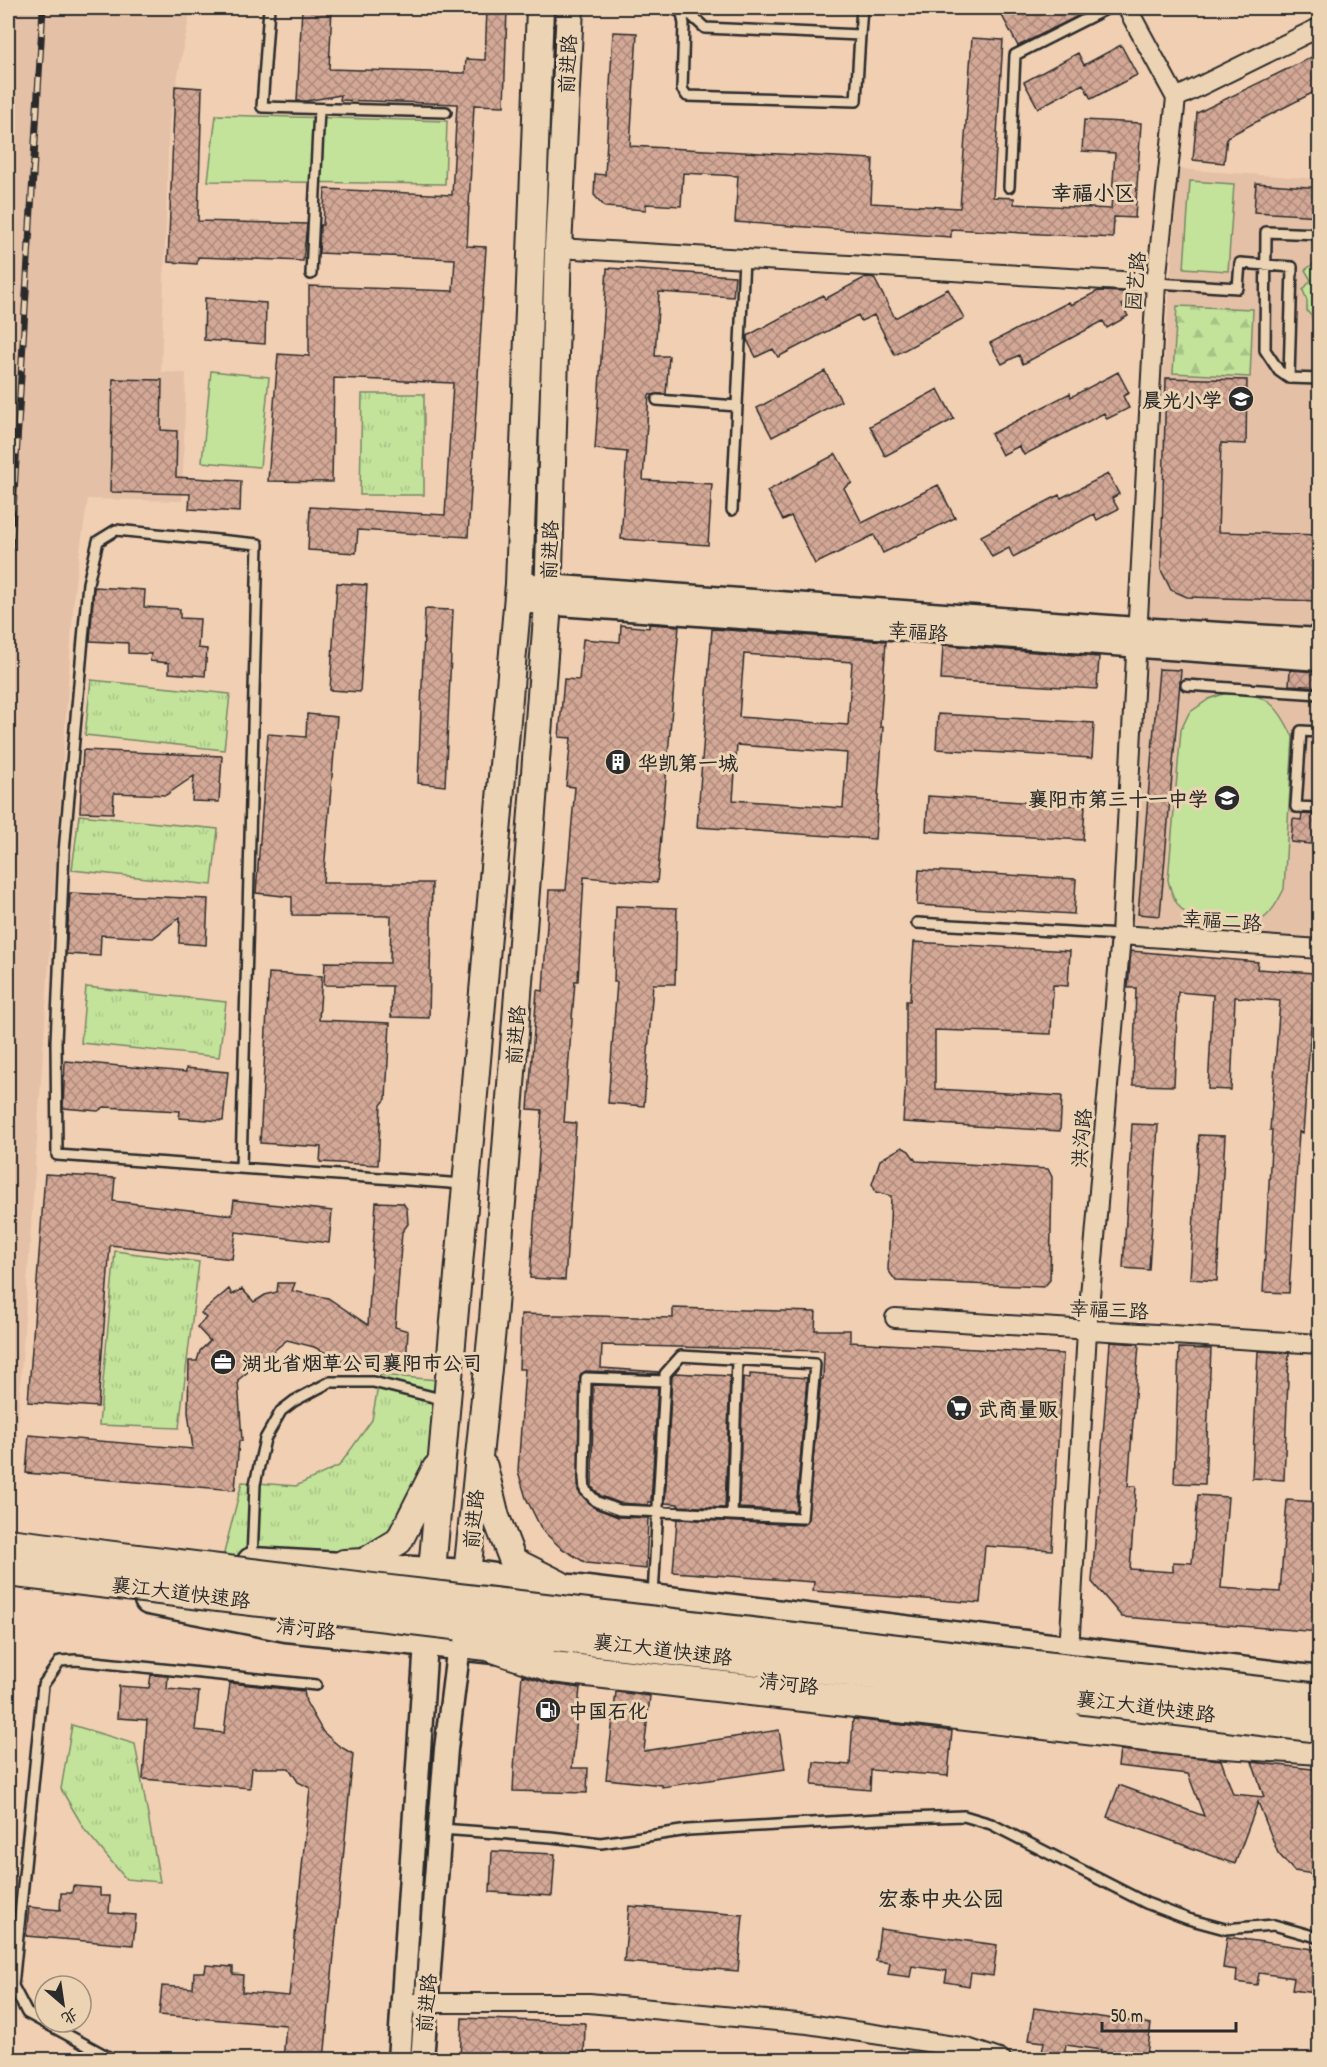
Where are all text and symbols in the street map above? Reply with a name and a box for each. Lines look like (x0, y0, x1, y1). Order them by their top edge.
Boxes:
street label: 前进路 (552, 32, 582, 95)
district label: 幸福小区 (1051, 178, 1135, 207)
street label: 园艺路 (1119, 249, 1151, 312)
school or university icon: 晨光小学 (1226, 384, 1256, 414)
place label: 晨光小学 (1142, 386, 1222, 413)
street label: 前进路 (534, 519, 564, 580)
street label: 幸福路 (887, 615, 950, 647)
building icon: 华凯第一城 (603, 747, 633, 777)
place label: 华凯第一城 (638, 749, 738, 776)
school or university icon: 襄阳市第三十一中学 (1212, 783, 1242, 813)
place label: 襄阳市第三十一中学 (1028, 785, 1208, 812)
street label: 幸福二路 (1181, 904, 1264, 936)
street label: 前进路 (499, 1003, 531, 1066)
street label: 洪沟路 (1065, 1106, 1097, 1169)
street label: 幸福三路 (1068, 1293, 1151, 1325)
office icon: 湖北省烟草公司襄阳市公司 (208, 1347, 238, 1377)
place label: 湖北省烟草公司襄阳市公司 (242, 1349, 482, 1376)
supermarket icon: 武商量贩 (944, 1393, 974, 1423)
place label: 武商量贩 (978, 1395, 1058, 1422)
street label: 前进路 (457, 1487, 489, 1550)
street label: 襄江大道快速路 (110, 1570, 253, 1614)
street label: 清河路 (275, 1611, 338, 1645)
street label: 襄江大道快速路 (592, 1627, 735, 1671)
street label: 清河路 (758, 1666, 821, 1700)
street label: 襄江大道快速路 (1075, 1684, 1218, 1728)
fuel station icon: 中国石化 (533, 1695, 563, 1725)
place label: 中国石化 (568, 1697, 648, 1724)
district label: 宏泰中央公园 (878, 1884, 1004, 1913)
street label: 前进路 (410, 1971, 442, 2034)
north arrow (33, 1974, 93, 2034)
scale bar (1102, 1995, 1236, 2033)
text: 50 m (1111, 2003, 1143, 2028)
text: 北 (58, 2004, 83, 2031)

